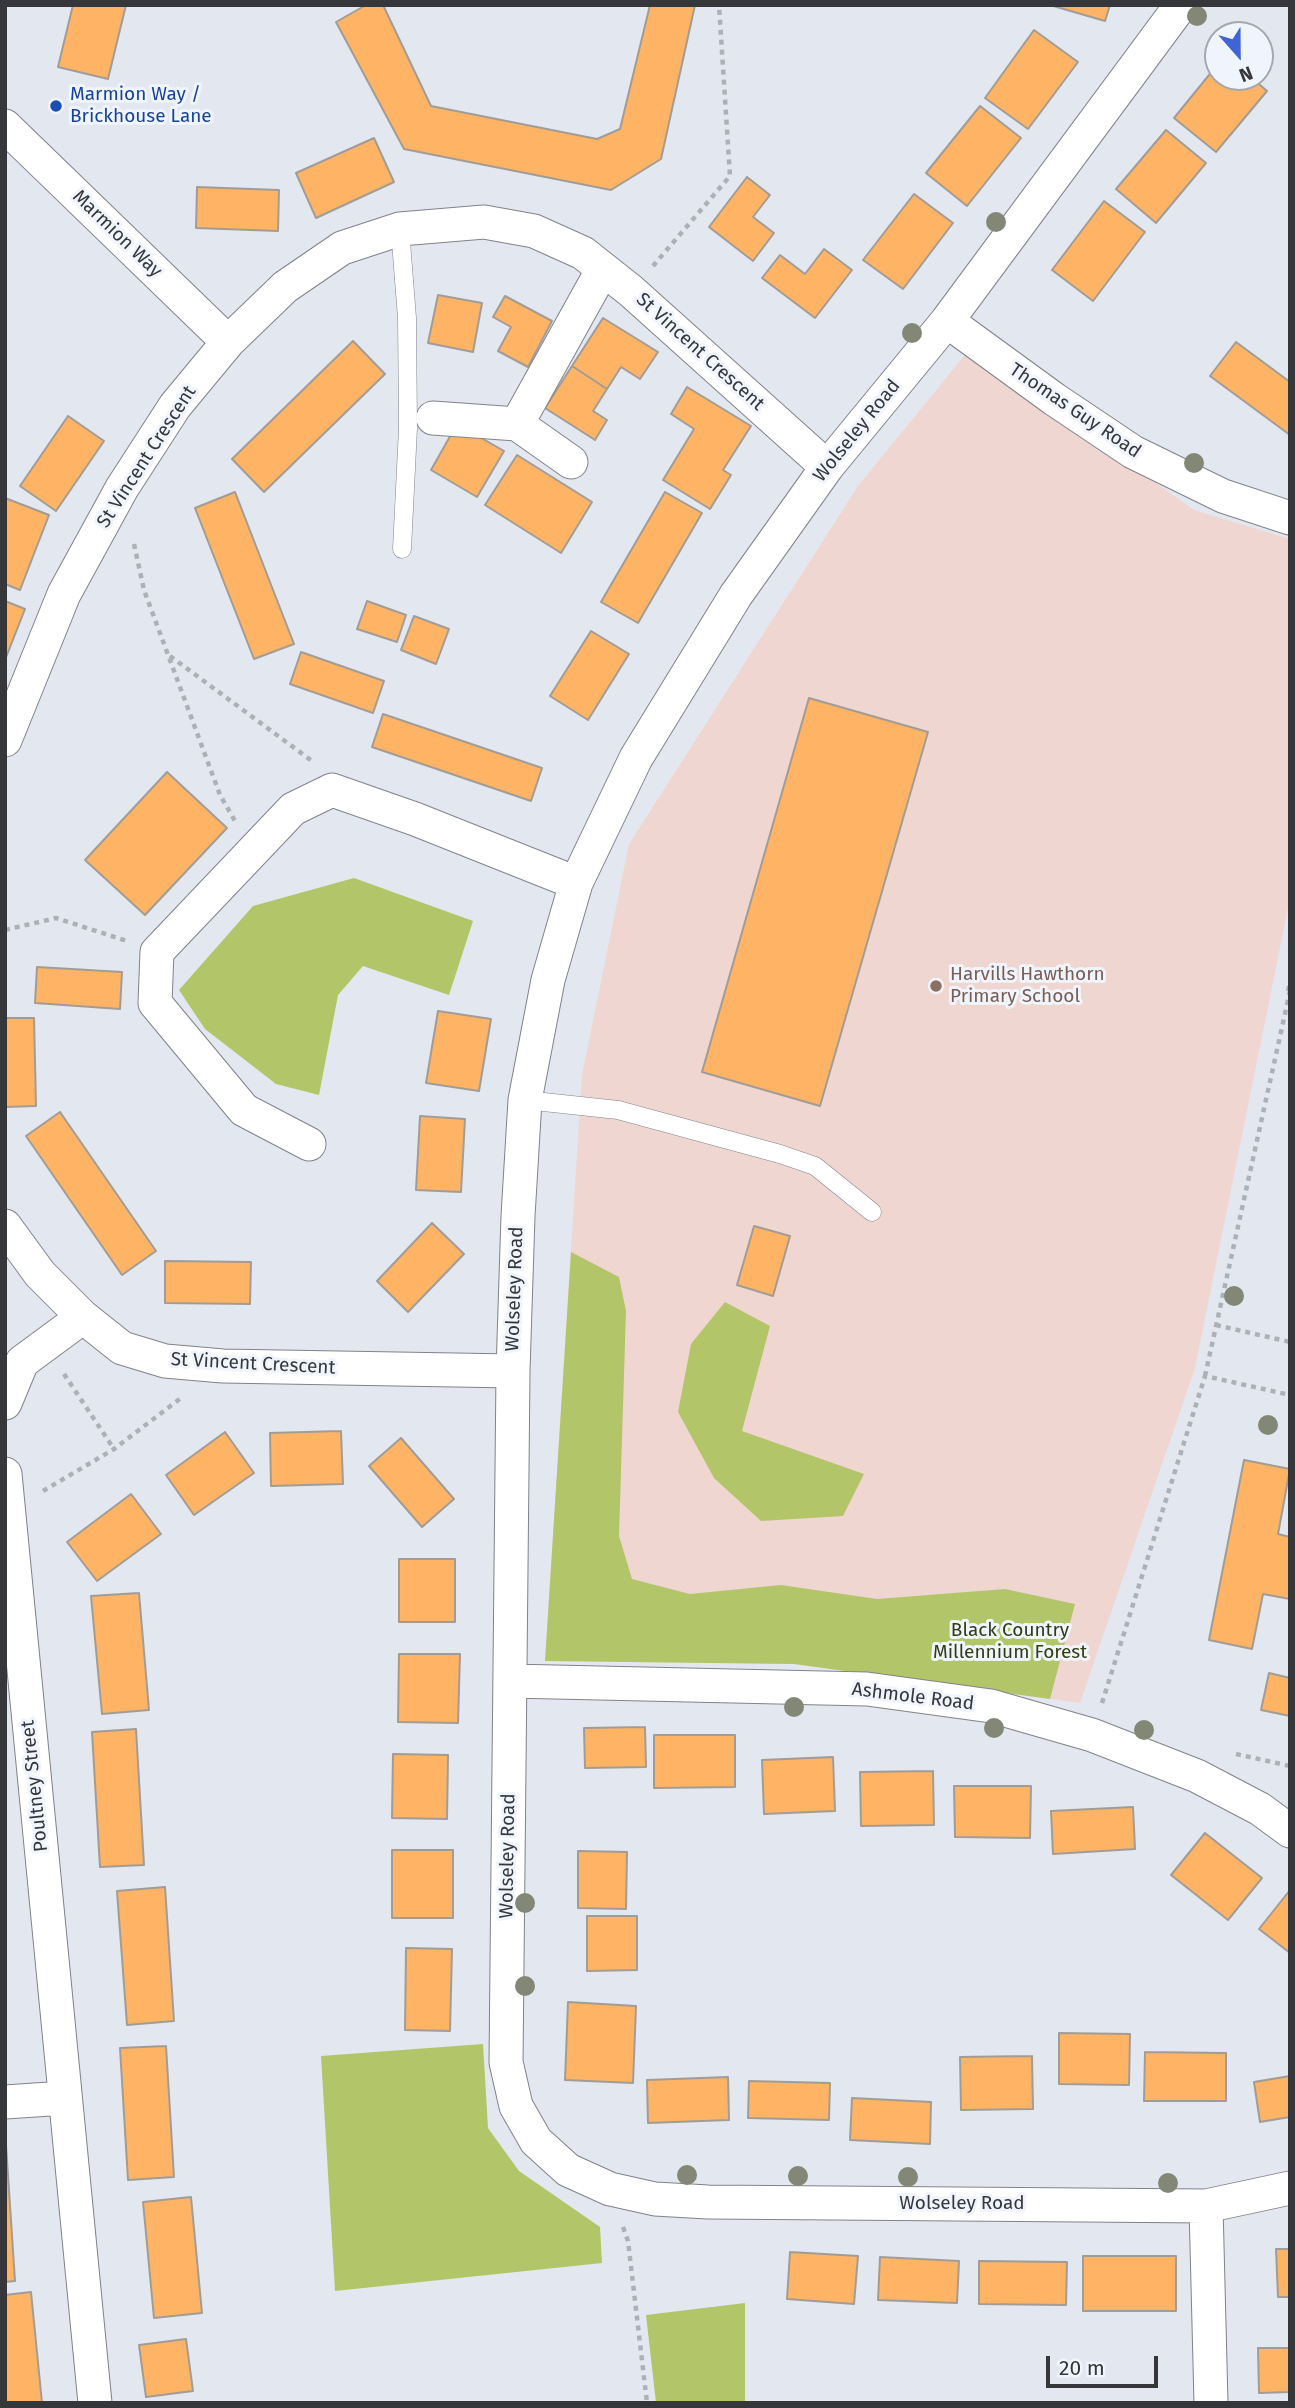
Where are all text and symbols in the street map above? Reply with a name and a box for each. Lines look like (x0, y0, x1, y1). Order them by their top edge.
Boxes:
north arrow (1204, 21, 1274, 91)
text: N (1236, 61, 1256, 87)
place label: Marmion Way / Brickhouse Lane (70, 84, 212, 128)
marker: Marmion Way / Brickhouse Lane (48, 98, 64, 114)
street label: Marmion Way (67, 186, 167, 282)
street label: St Vincent Crescent (631, 288, 769, 416)
street label: Thomas Guy Road (1005, 359, 1145, 463)
street label: Wolseley Road (809, 375, 905, 487)
street label: St Vincent Crescent (93, 382, 201, 532)
place label: Harvills Hawthorn Primary School (950, 964, 1105, 1008)
marker: Harvills Hawthorn Primary School (928, 978, 944, 994)
street label: Wolseley Road (501, 1226, 529, 1352)
street label: St Vincent Crescent (170, 1348, 336, 1380)
park label: Black Country Millennium Forest (933, 1620, 1087, 1664)
street label: Ashmole Road (851, 1678, 975, 1716)
street label: Poultney Street (17, 1719, 53, 1853)
street label: Wolseley Road (496, 1793, 520, 1919)
street label: Wolseley Road (899, 2193, 1025, 2215)
scale bar (1050, 2342, 1162, 2386)
text: 20 m (1059, 2355, 1105, 2381)

